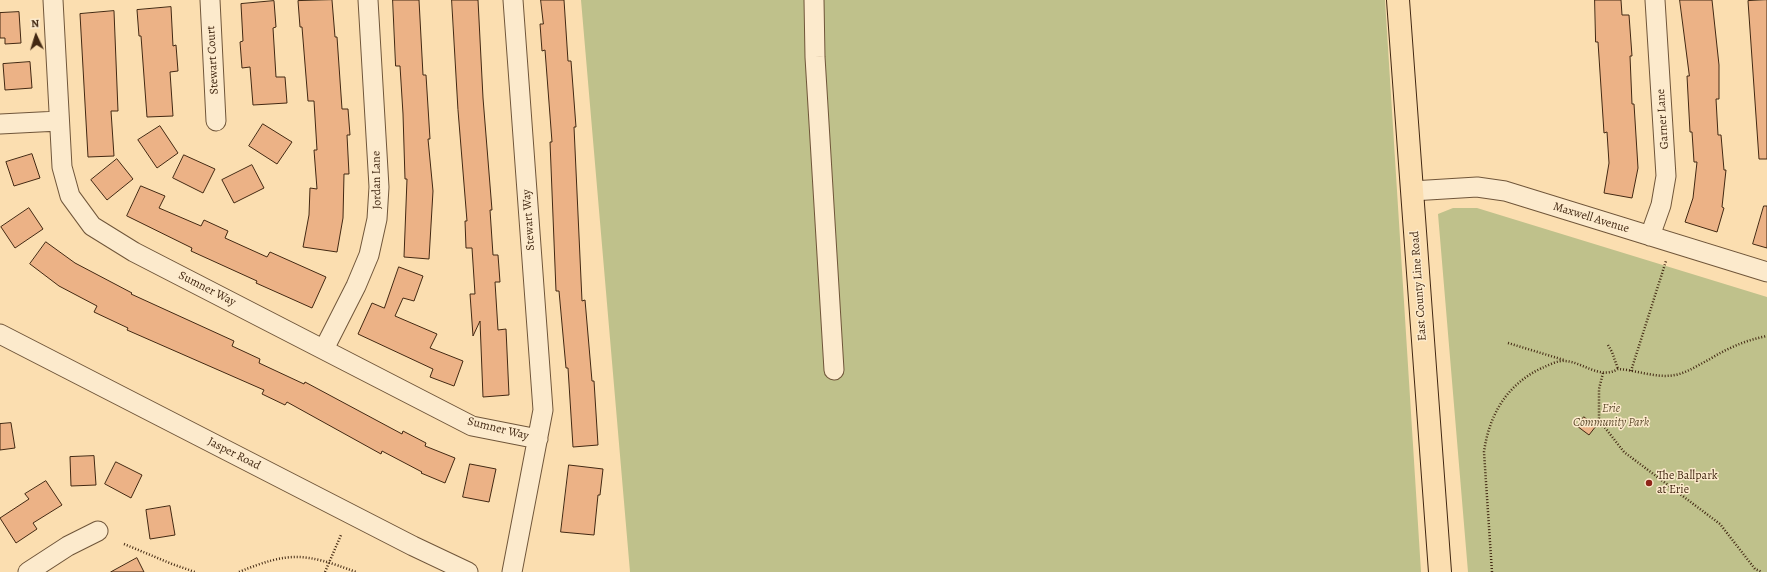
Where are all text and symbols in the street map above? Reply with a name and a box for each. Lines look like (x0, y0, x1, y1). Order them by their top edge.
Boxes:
north arrow (16, 16, 56, 56)
text: N (31, 16, 40, 31)
street label: Stewart Court (204, 25, 222, 95)
street label: Garner Lane (1654, 88, 1672, 150)
street label: Jordan Lane (369, 151, 385, 209)
street label: Stewart Way (520, 189, 538, 251)
street label: Maxwell Avenue (1551, 200, 1631, 236)
street label: East County Line Road (1408, 230, 1430, 342)
street label: Sumner Way (176, 268, 238, 310)
park label: Erie Community Park (1573, 402, 1649, 430)
street label: Sumner Way (466, 414, 530, 444)
street label: Jasper Road (205, 434, 263, 474)
place label: The Ballpark at Erie (1657, 469, 1718, 497)
marker: The Ballpark at Erie (1644, 478, 1654, 488)

